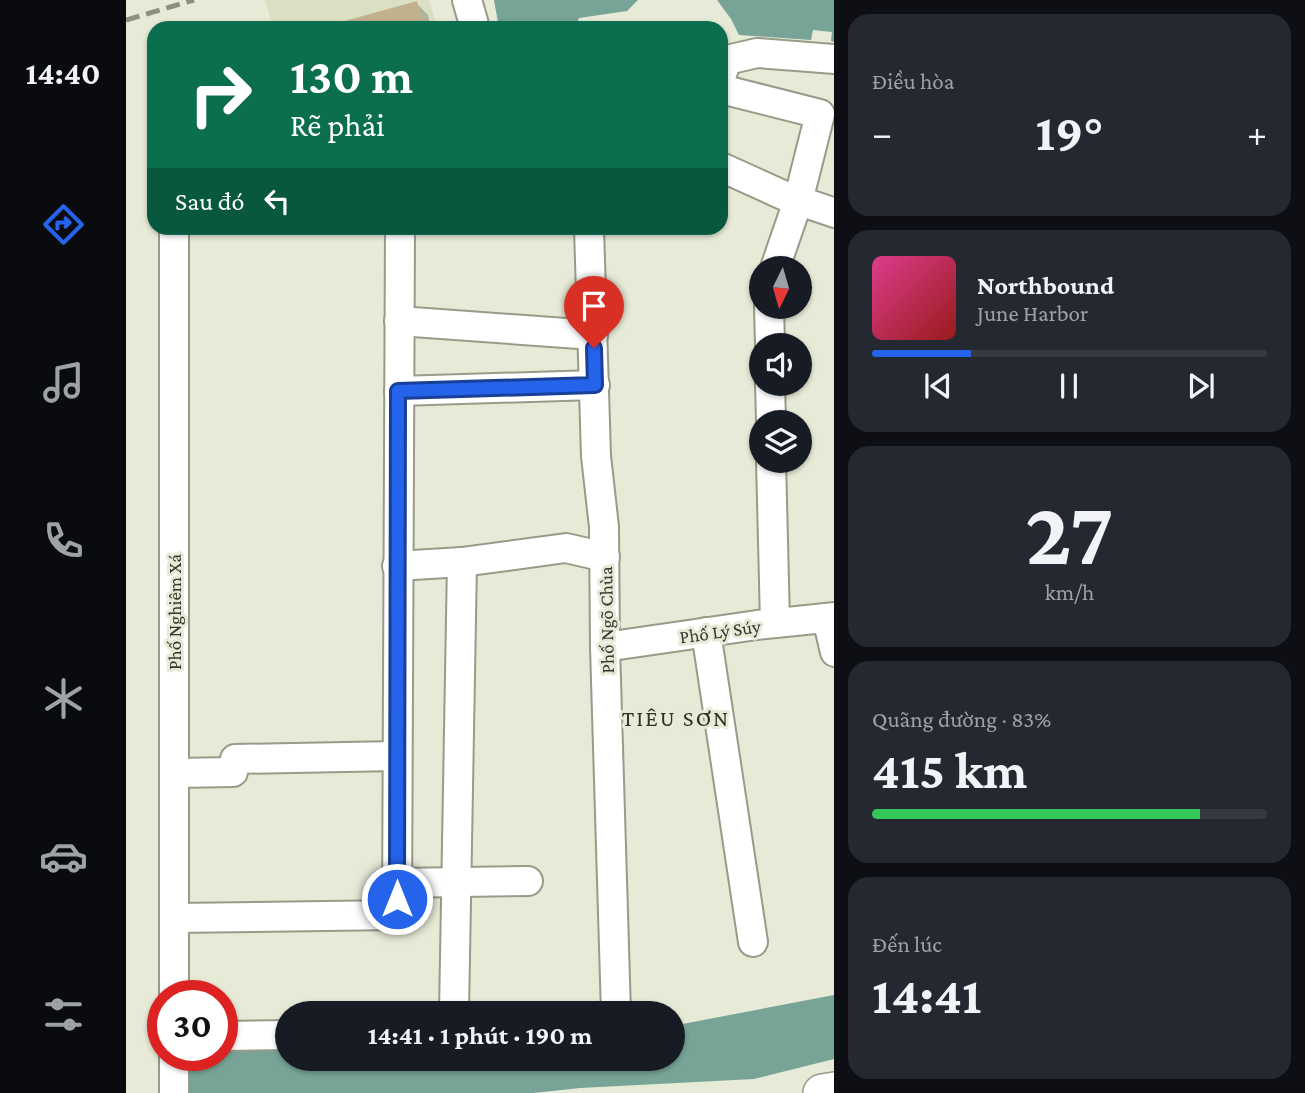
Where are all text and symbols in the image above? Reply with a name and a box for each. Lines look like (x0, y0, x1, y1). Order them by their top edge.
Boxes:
icon: right (175, 49, 266, 140)
text: 130 m (290, 49, 413, 104)
text: 14:40 (26, 55, 100, 91)
text: Điều hòa (872, 68, 954, 94)
text: 19° (1035, 103, 1104, 161)
text: Rẽ phải (290, 107, 385, 143)
text: − (872, 112, 892, 154)
text: + (1247, 112, 1267, 154)
icon: left (258, 182, 296, 220)
text: Sau đó (175, 187, 244, 216)
icon: directions (39, 200, 88, 249)
north arrow (749, 256, 812, 318)
map controls (749, 256, 812, 473)
text: Northbound (977, 271, 1114, 300)
pin (564, 276, 624, 348)
icon: arrive (575, 287, 613, 325)
text: June Harbor (977, 300, 1088, 326)
button: sound (749, 333, 812, 396)
icon: music (39, 358, 88, 407)
icon: previous (919, 367, 957, 405)
icon: pause (1050, 367, 1088, 405)
icon: next (1182, 367, 1220, 405)
button: layers (749, 410, 812, 473)
text: 27 (1025, 482, 1114, 584)
icon: phone (39, 516, 88, 565)
street label: Phố Nghiêm Xá (164, 554, 185, 670)
street label: Phố Ngõ Chùa (595, 566, 618, 674)
text: km/h (1045, 579, 1094, 605)
street label: Phố Lý Súy (678, 615, 762, 648)
icon: climate (39, 674, 88, 723)
district label: TIÊU SƠN (622, 705, 730, 731)
text: Quãng đường · 83% (872, 706, 1051, 732)
text: 415 km (872, 741, 1027, 799)
icon: car (39, 832, 88, 881)
position arrow (360, 862, 434, 936)
text: Đến lúc (872, 931, 942, 957)
text: 14:41 (872, 966, 981, 1024)
speed limit sign: 30 (147, 980, 238, 1071)
icon: filters (39, 990, 88, 1039)
text: 14:41 · 1 phút · 190 m (368, 1021, 592, 1050)

